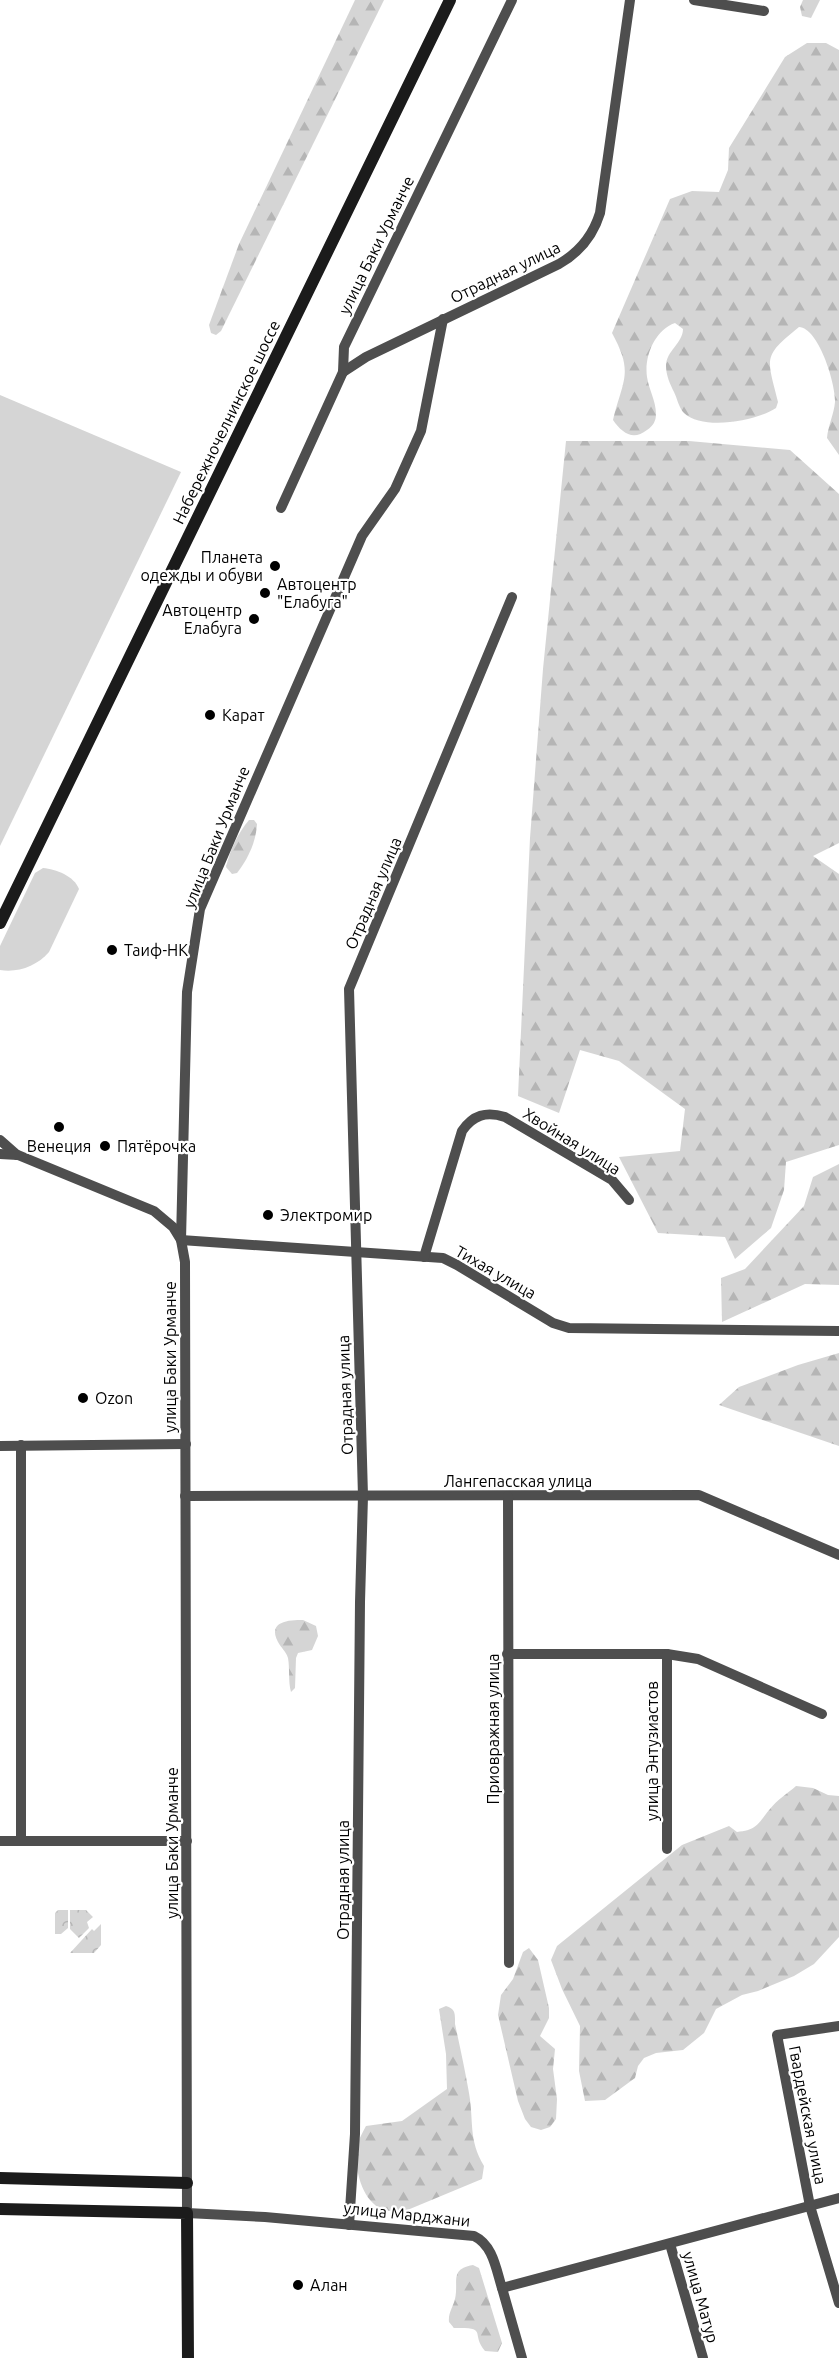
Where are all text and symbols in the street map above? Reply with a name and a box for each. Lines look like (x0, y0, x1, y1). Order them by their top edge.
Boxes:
street label: улица Баки Урманче (335, 173, 417, 317)
street label: Отрадная улица (447, 238, 563, 306)
street label: Набережночелнинское шоссе (169, 317, 283, 527)
place label: Планета одежды и обуви (140, 548, 263, 584)
marker: Планета одежды и обуви (268, 559, 282, 573)
place label: Автоцентр "Елабуга" (277, 575, 357, 611)
marker: Автоцентр "Елабуга" (258, 586, 272, 600)
place label: Автоцентр Елабуга (162, 601, 242, 637)
marker: Автоцентр Елабуга (247, 612, 261, 626)
place label: Карат (222, 706, 265, 724)
marker: Карат (203, 708, 217, 722)
street label: улица Баки Урманче (179, 763, 253, 911)
street label: Отрадная улица (341, 834, 405, 952)
place label: Таиф-НК (124, 941, 188, 959)
marker: Таиф-НК (105, 943, 119, 957)
street label: Хвойная улица (520, 1104, 624, 1178)
marker: Венеция (52, 1120, 66, 1134)
place label: Венеция (27, 1137, 91, 1155)
place label: Пятёрочка (117, 1137, 196, 1155)
marker: Пятёрочка (98, 1139, 112, 1153)
place label: Электромир (280, 1206, 372, 1224)
marker: Электромир (261, 1208, 275, 1222)
street label: Тихая улица (453, 1242, 539, 1302)
street label: улица Баки Урманче (161, 1281, 179, 1433)
street label: Отрадная улица (334, 1335, 356, 1455)
place label: Ozon (95, 1389, 133, 1407)
marker: Ozon (76, 1391, 90, 1405)
street label: Лангепасская улица (444, 1472, 592, 1490)
street label: Приовражная улица (484, 1653, 502, 1805)
street label: улица Энтузиастов (643, 1681, 661, 1821)
street label: улица Баки Урманче (163, 1767, 181, 1919)
street label: Отрадная улица (334, 1820, 352, 1940)
street label: Гвардейская улица (786, 2044, 830, 2186)
street label: улица Марджани (343, 2198, 471, 2230)
street label: улица Матур (679, 2249, 723, 2345)
place label: Алан (310, 2276, 348, 2294)
marker: Алан (291, 2278, 305, 2292)

